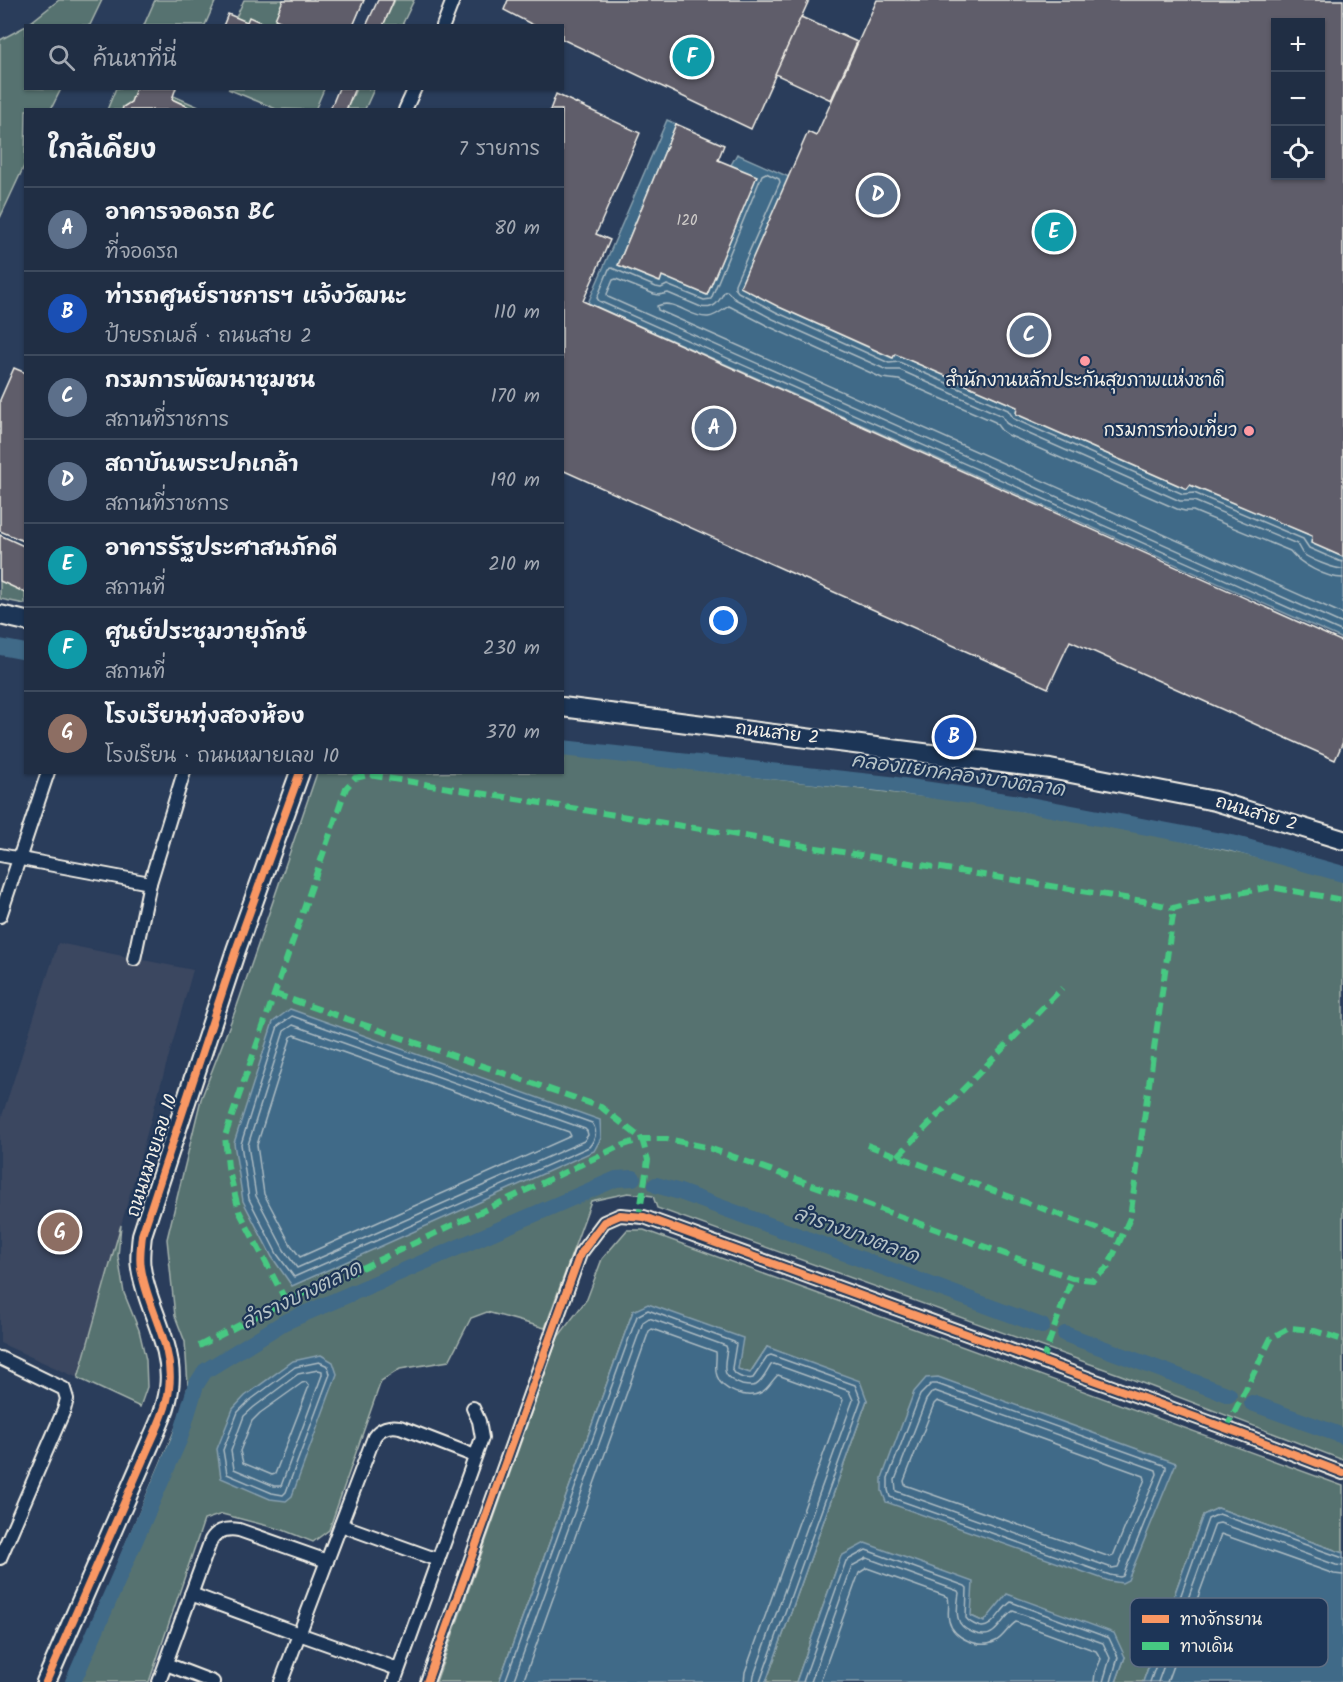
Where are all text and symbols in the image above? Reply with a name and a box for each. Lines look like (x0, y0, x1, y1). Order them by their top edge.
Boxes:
map controls (1271, 18, 1325, 180)
button: + (1271, 18, 1325, 72)
search box (24, 24, 564, 90)
pin: F (672, 34, 712, 80)
icon: search (45, 41, 78, 74)
text: ค้นหาที่นี่ (93, 43, 177, 78)
button: − (1271, 72, 1325, 126)
button: locate (1271, 126, 1325, 180)
text: ใกล้เคียง (48, 130, 156, 172)
text: 7 รายการ (459, 134, 540, 166)
pin: D (858, 172, 898, 218)
text: อาคารจอดรถ BC (105, 196, 275, 231)
house number: 120 (677, 209, 698, 233)
pin: E (1034, 210, 1074, 254)
text: A (61, 213, 74, 245)
text: 80 m (494, 213, 540, 245)
text: ที่จอดรถ (105, 237, 178, 269)
text: ท่ารถศูนย์ราชการฯ แจ้งวัฒนะ (105, 280, 407, 315)
text: B (61, 297, 74, 329)
text: 110 m (494, 297, 540, 329)
pin: C (1010, 312, 1048, 358)
text: ป้ายรถเมล์ · ถนนสาย 2 (105, 321, 312, 353)
marker: สำนักงานหลักประกันสุขภาพแห่งชาติ (1078, 354, 1092, 368)
text: กรมการพัฒนาชุมชน (105, 364, 315, 399)
place label: สำนักงานหลักประกันสุขภาพแห่งชาติ (945, 367, 1225, 396)
text: C (61, 381, 74, 413)
text: 170 m (491, 381, 540, 413)
text: สถานที่ราชการ (105, 405, 229, 437)
pin: A (694, 406, 734, 450)
place label: กรมการท่องเที่ยว (1104, 412, 1237, 446)
marker: กรมการท่องเที่ยว (1242, 424, 1256, 438)
text: สถาบันพระปกเกล้า (105, 448, 299, 483)
text: D (61, 465, 74, 497)
text: 190 m (490, 465, 540, 497)
text: สถานที่ราชการ (105, 489, 229, 521)
text: อาคารรัฐประศาสนภักดี (105, 532, 337, 567)
text: E (62, 549, 73, 581)
text: 210 m (488, 549, 540, 581)
text: สถานที่ (105, 573, 165, 605)
your location (709, 606, 738, 635)
text: ศูนย์ประชุมวายุภักษ์ (105, 616, 307, 651)
text: F (62, 633, 73, 665)
text: 230 m (483, 633, 540, 665)
text: สถานที่ (105, 657, 165, 689)
text: โรงเรียนทุ่งสองห้อง (105, 700, 304, 735)
street label: ถนนสาย 2 (733, 714, 821, 754)
pin: B (934, 714, 974, 760)
text: G (62, 717, 73, 749)
text: 370 m (485, 717, 540, 749)
text: โรงเรียน · ถนนหมายเลข 10 (105, 741, 339, 773)
water label: คลองแยกคลองบางตลาด (849, 745, 1068, 807)
street label: ถนนสาย 2 (1212, 788, 1300, 840)
street label: ถนนหมายเลข 10 (119, 1091, 187, 1221)
water label: ลำรางบางตลาด (789, 1199, 924, 1274)
pin: G (40, 1210, 80, 1254)
water label: ลำรางบางตลาด (236, 1252, 369, 1339)
legend (1130, 1598, 1328, 1667)
text: ทางจักรยาน (1180, 1608, 1263, 1633)
text: ทางเดิน (1180, 1635, 1233, 1660)

